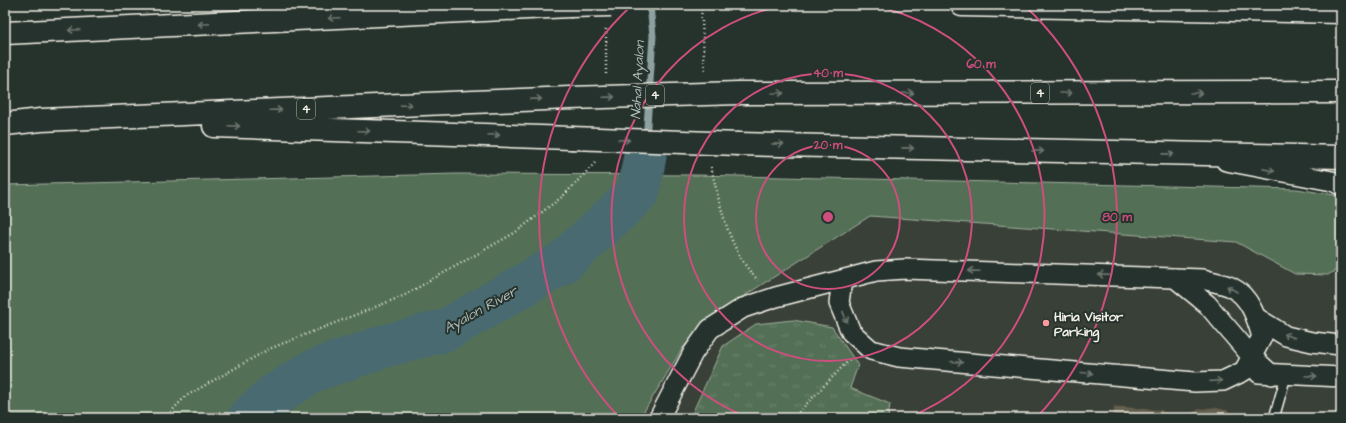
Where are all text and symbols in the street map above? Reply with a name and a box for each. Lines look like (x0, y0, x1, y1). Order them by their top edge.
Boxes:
one-way arrow (328, 14, 341, 21)
one-way arrow (198, 20, 211, 28)
one-way arrow (68, 27, 81, 34)
water label: Nahal Ayalon (626, 39, 650, 120)
text: 60 m (966, 56, 996, 73)
text: 40 m (813, 65, 844, 82)
road number: 4 (1031, 83, 1049, 103)
road number: 4 (646, 85, 664, 105)
one-way arrow (771, 89, 784, 97)
one-way arrow (901, 89, 914, 97)
one-way arrow (1059, 89, 1072, 97)
one-way arrow (1189, 89, 1202, 97)
one-way arrow (602, 93, 615, 101)
one-way arrow (529, 96, 542, 103)
road number: 4 (297, 99, 315, 119)
one-way arrow (399, 101, 412, 108)
one-way arrow (269, 106, 282, 114)
one-way arrow (227, 123, 240, 130)
one-way arrow (357, 127, 370, 135)
one-way arrow (487, 132, 500, 139)
one-way arrow (617, 136, 630, 144)
text: 20 m (813, 137, 843, 154)
one-way arrow (771, 141, 784, 148)
one-way arrow (901, 144, 914, 151)
one-way arrow (1031, 147, 1044, 155)
one-way arrow (1161, 150, 1174, 158)
one-way arrow (1262, 166, 1275, 174)
text: 80 m (1102, 209, 1132, 226)
centre of rings (821, 210, 835, 224)
one-way arrow (968, 267, 981, 275)
one-way arrow (1098, 271, 1111, 278)
water label: Ayalon River (440, 281, 522, 338)
one-way arrow (1226, 285, 1238, 292)
place label: Hiria Visitor Parking (1054, 308, 1124, 343)
one-way arrow (841, 311, 849, 323)
marker: Hiria Visitor Parking (1041, 318, 1051, 328)
one-way arrow (1283, 332, 1296, 339)
one-way arrow (950, 358, 963, 365)
one-way arrow (1080, 369, 1093, 376)
one-way arrow (1304, 373, 1317, 380)
one-way arrow (1209, 377, 1222, 384)

